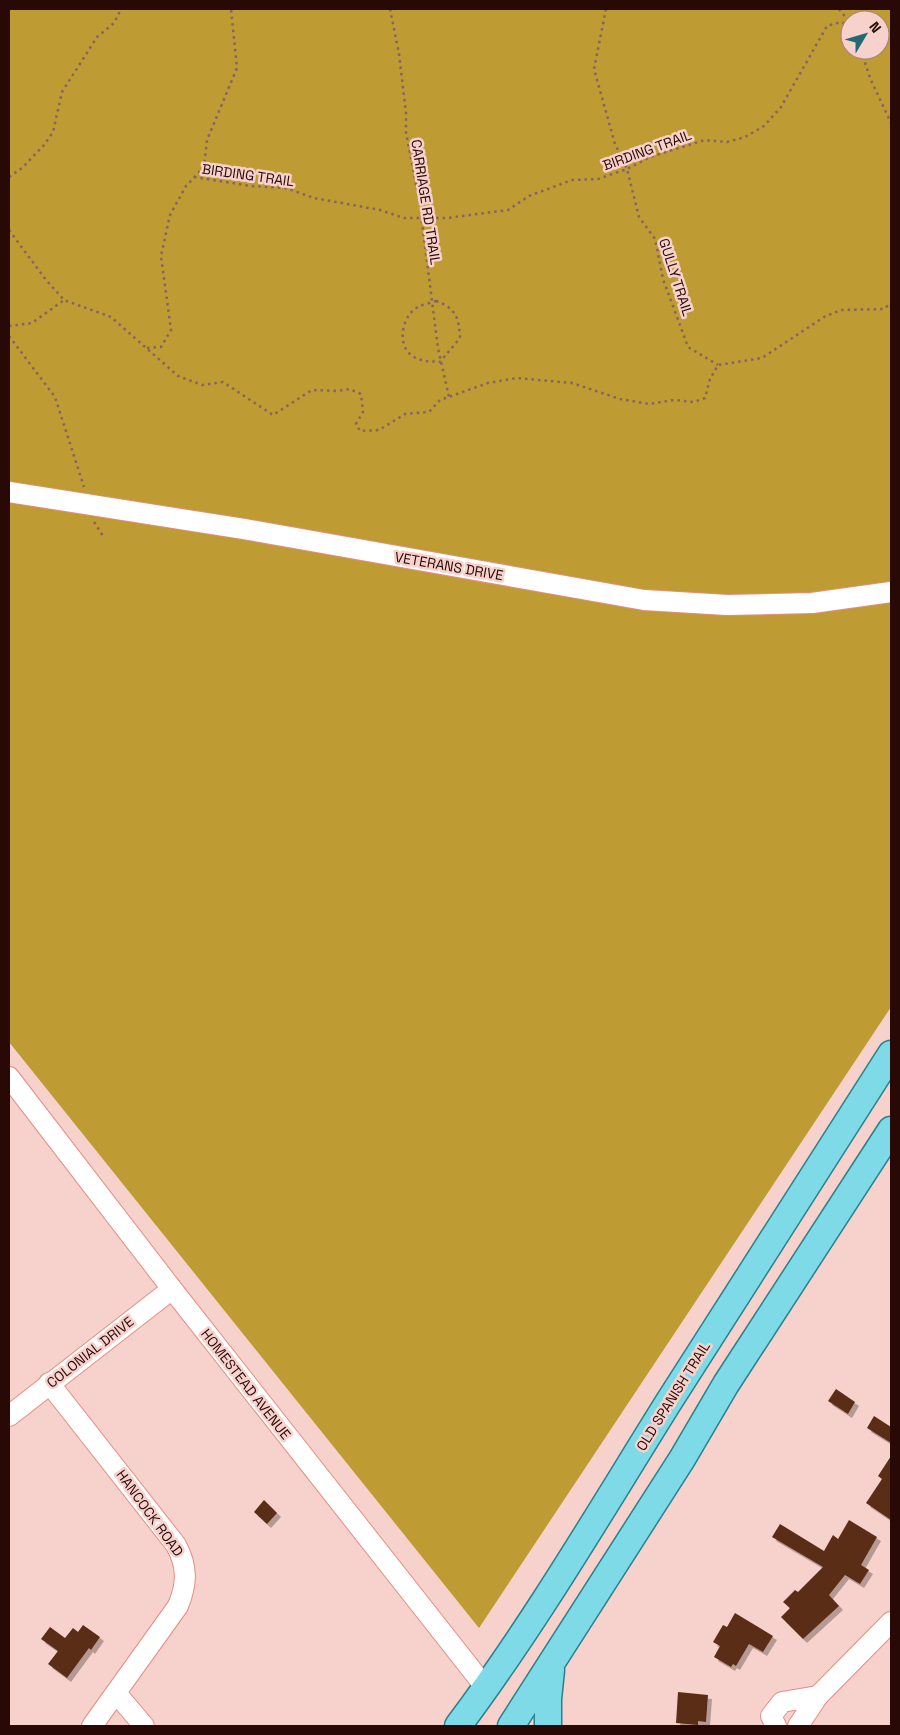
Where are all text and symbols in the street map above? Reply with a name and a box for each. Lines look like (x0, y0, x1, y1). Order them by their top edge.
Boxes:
north arrow (840, 10, 890, 60)
text: N (865, 18, 885, 36)
street label: BIRDING TRAIL (600, 126, 694, 174)
street label: CARRIAGE RD TRAIL (407, 138, 445, 266)
street label: BIRDING TRAIL (201, 160, 296, 190)
street label: GULLY TRAIL (655, 236, 697, 318)
street label: VETERANS DRIVE (393, 548, 505, 584)
street label: COLONIAL DRIVE (43, 1312, 137, 1392)
street label: HOMESTEAD AVENUE (197, 1325, 295, 1443)
street label: OLD SPANISH TRAIL (632, 1338, 714, 1454)
street label: HANCOCK ROAD (112, 1466, 188, 1560)

